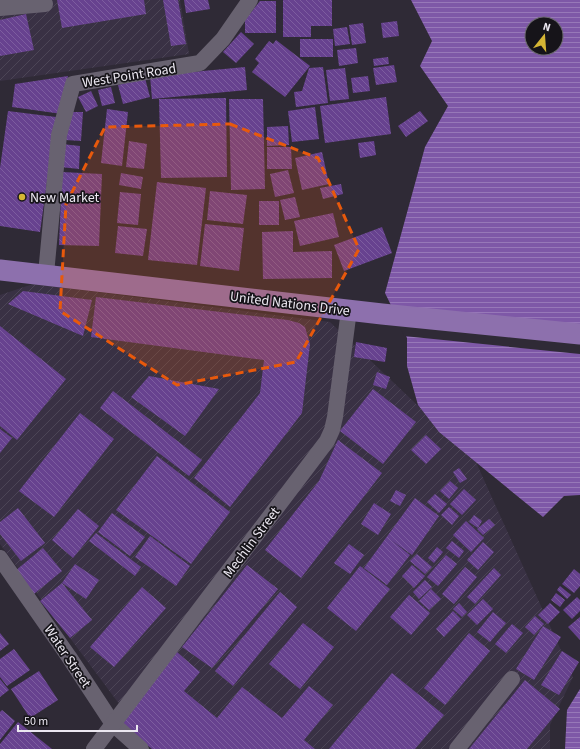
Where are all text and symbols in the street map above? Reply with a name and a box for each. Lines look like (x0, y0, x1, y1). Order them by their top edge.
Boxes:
north arrow (524, 16, 564, 56)
text: N (541, 19, 552, 35)
street label: West Point Road (81, 59, 178, 93)
place label: New Market (30, 188, 100, 208)
marker: New Market (17, 192, 27, 202)
street label: United Nations Drive (229, 287, 351, 321)
street label: Mechlin Street (219, 503, 285, 582)
street label: Water Street (39, 621, 96, 692)
scale bar (18, 707, 137, 733)
text: 50 m (24, 713, 48, 730)

